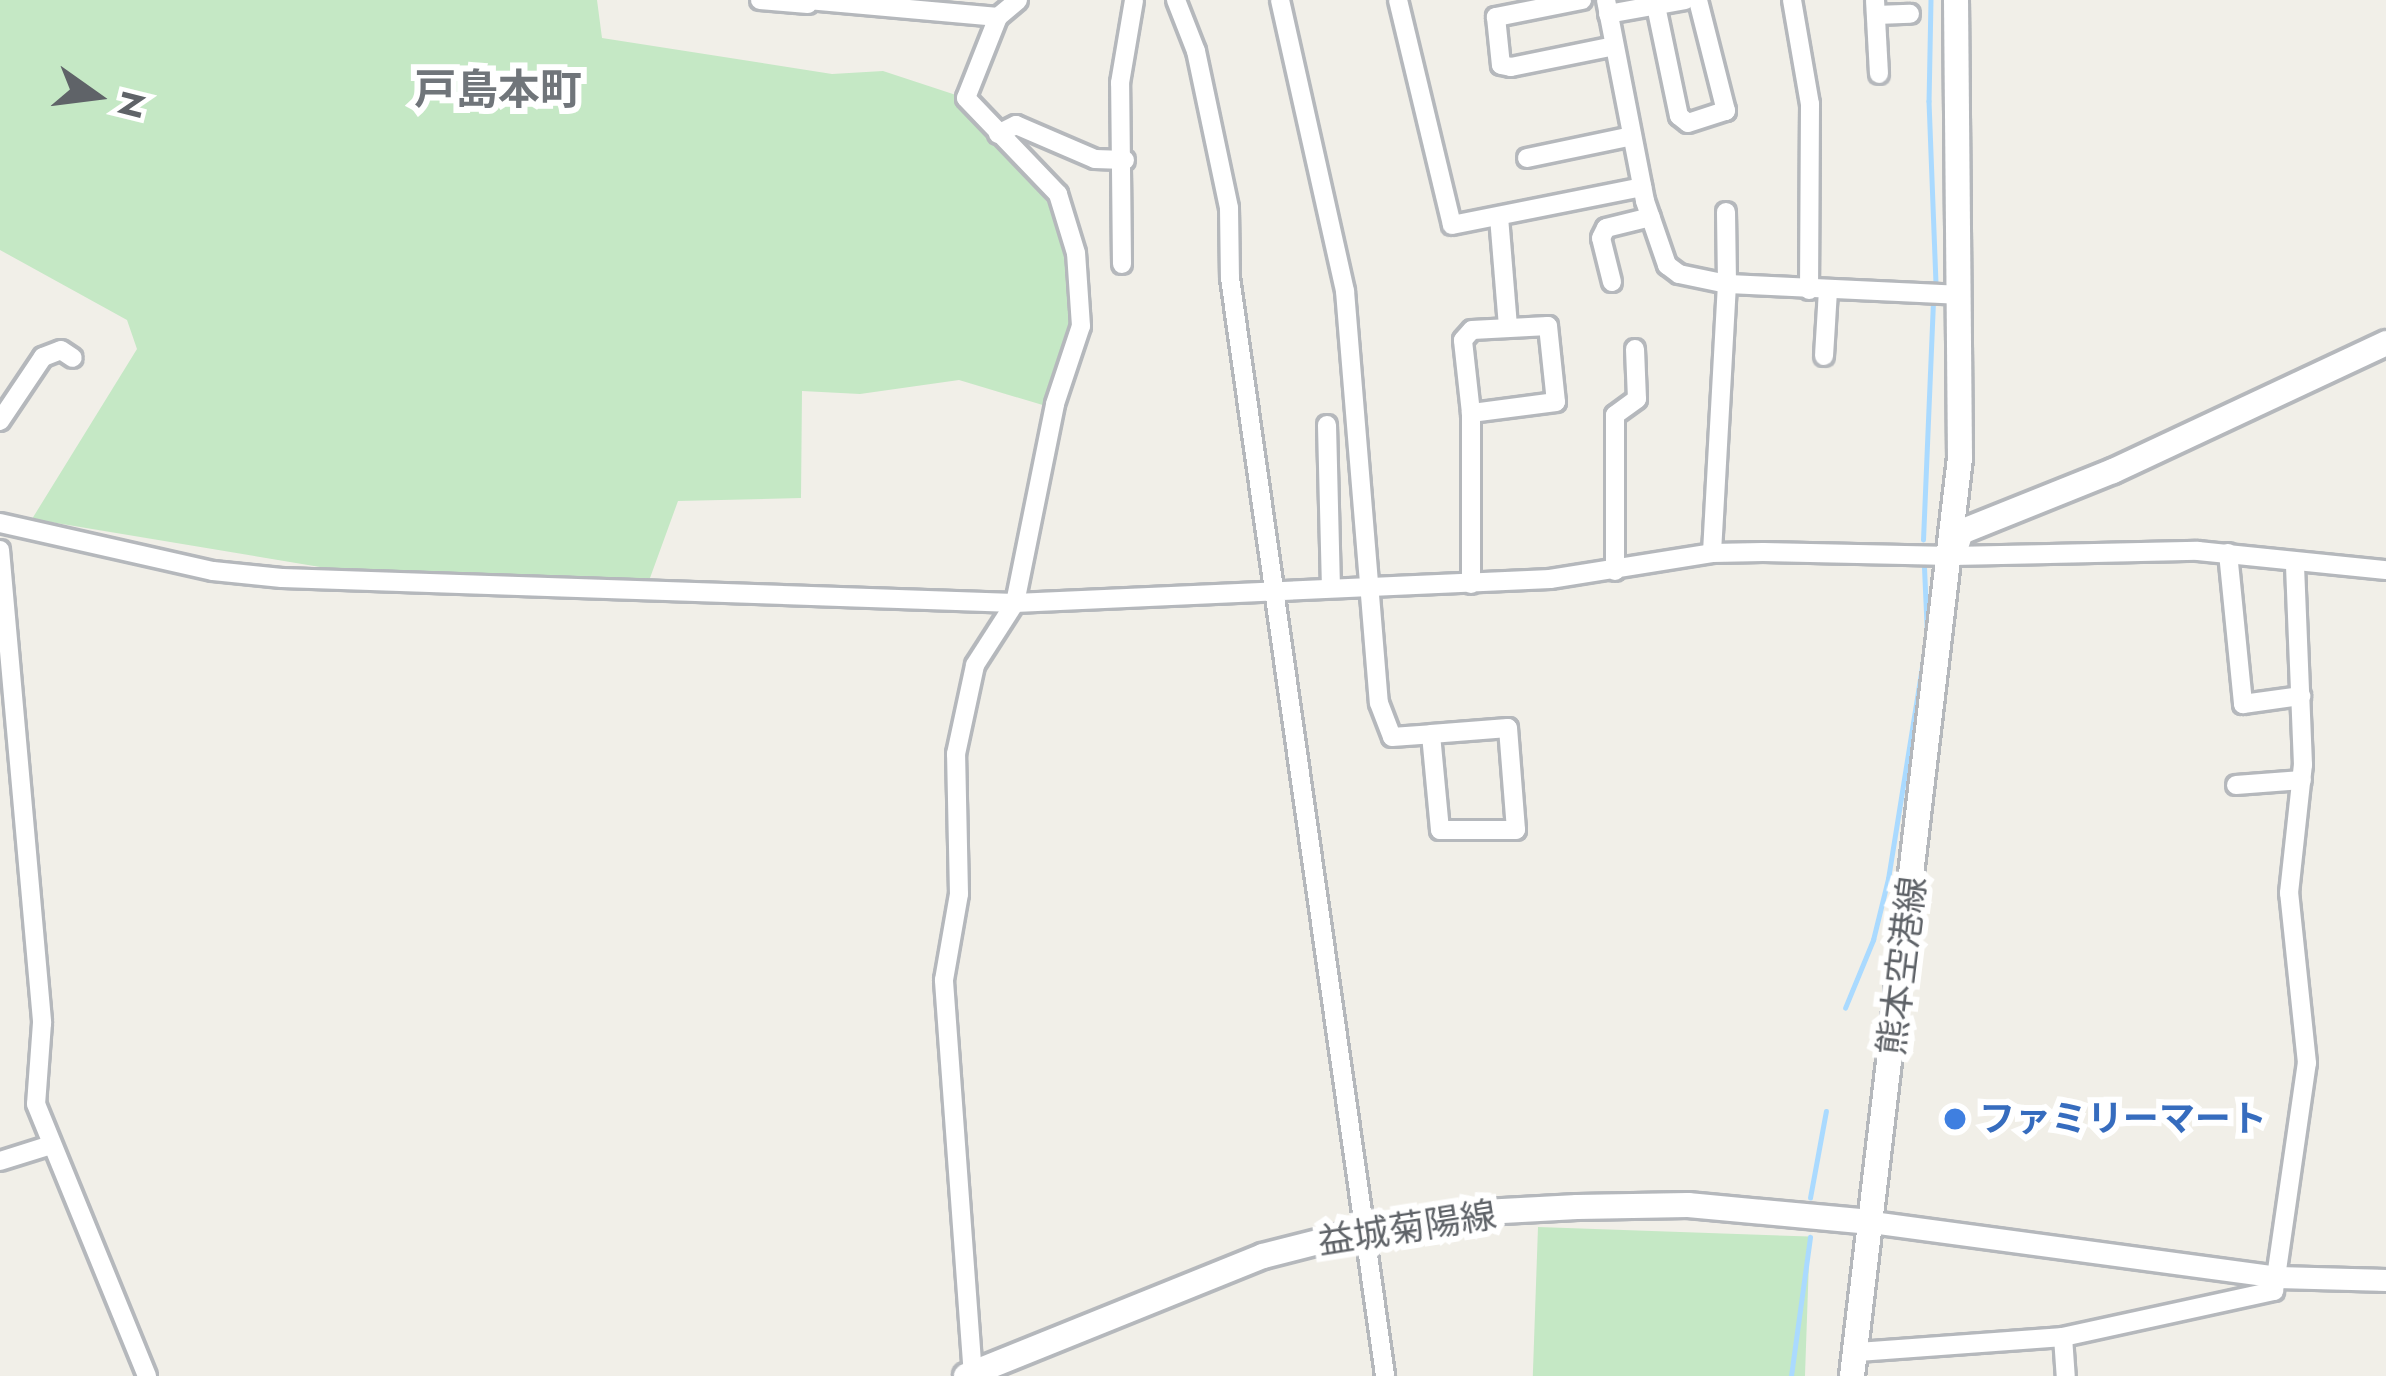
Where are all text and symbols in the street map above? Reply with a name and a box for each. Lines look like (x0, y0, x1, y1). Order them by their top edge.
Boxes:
north arrow (36, 36, 156, 156)
district label: 戸島本町 (414, 65, 582, 115)
text: N (105, 86, 157, 123)
street label: 熊本空港線 (1870, 874, 1934, 1058)
place label: ファミリーマート (1979, 1097, 2267, 1141)
marker: ファミリーマート (1942, 1106, 1968, 1132)
street label: 益城菊陽線 (1315, 1193, 1499, 1263)

